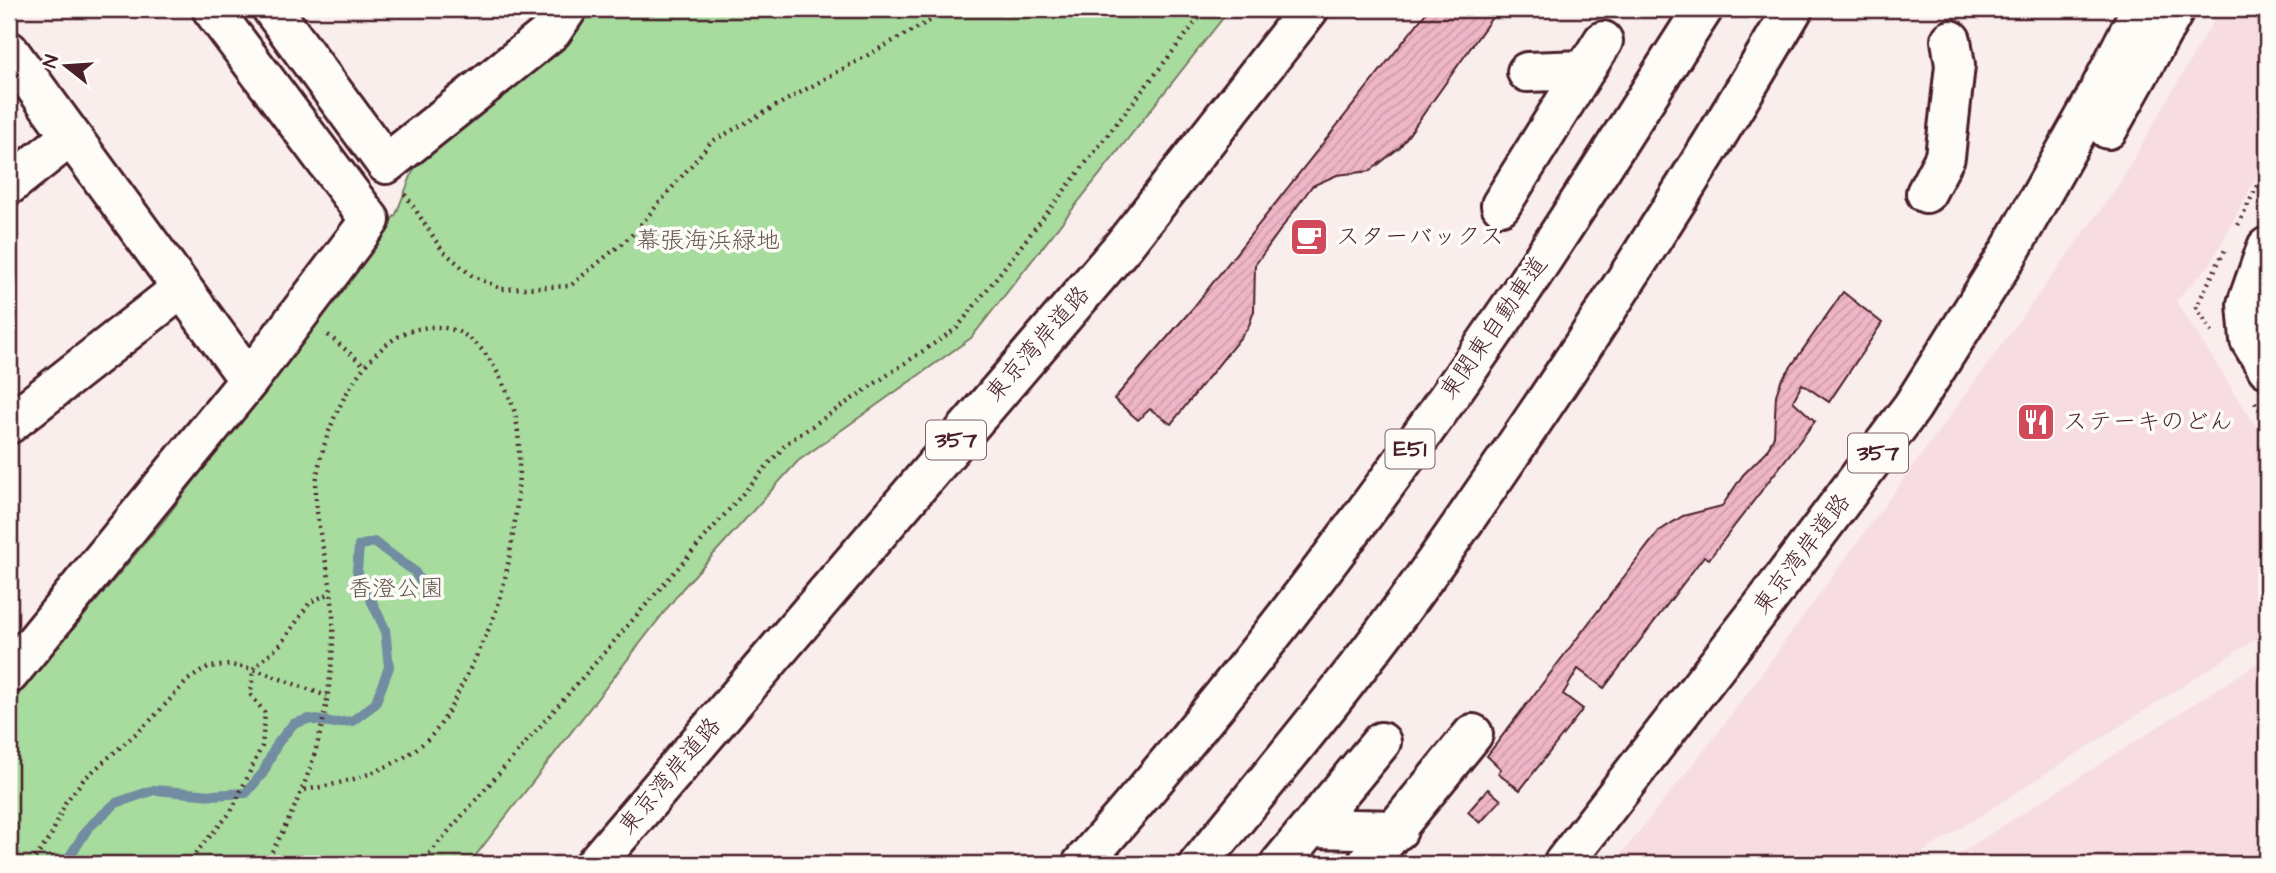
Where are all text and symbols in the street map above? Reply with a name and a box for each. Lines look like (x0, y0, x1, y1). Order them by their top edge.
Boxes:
north arrow (32, 32, 102, 102)
text: N (37, 52, 66, 71)
cafe icon: スターバックス (1288, 216, 1330, 258)
place label: スターバックス (1336, 220, 1504, 254)
park label: 幕張海浜緑地 (636, 224, 780, 258)
street label: 東関東自動車道 (1432, 249, 1556, 407)
street label: 東京湾岸道路 (978, 279, 1098, 409)
restaurant icon: ステーキのどん (2015, 401, 2057, 443)
place label: ステーキのどん (2063, 405, 2233, 439)
road number: 357 (926, 420, 986, 460)
road number: E51 (1386, 430, 1434, 468)
road number: 357 (1848, 433, 1908, 472)
street label: 東京湾岸道路 (1745, 486, 1859, 622)
park label: 香澄公園 (348, 572, 444, 606)
street label: 東京湾岸道路 (611, 710, 729, 842)

